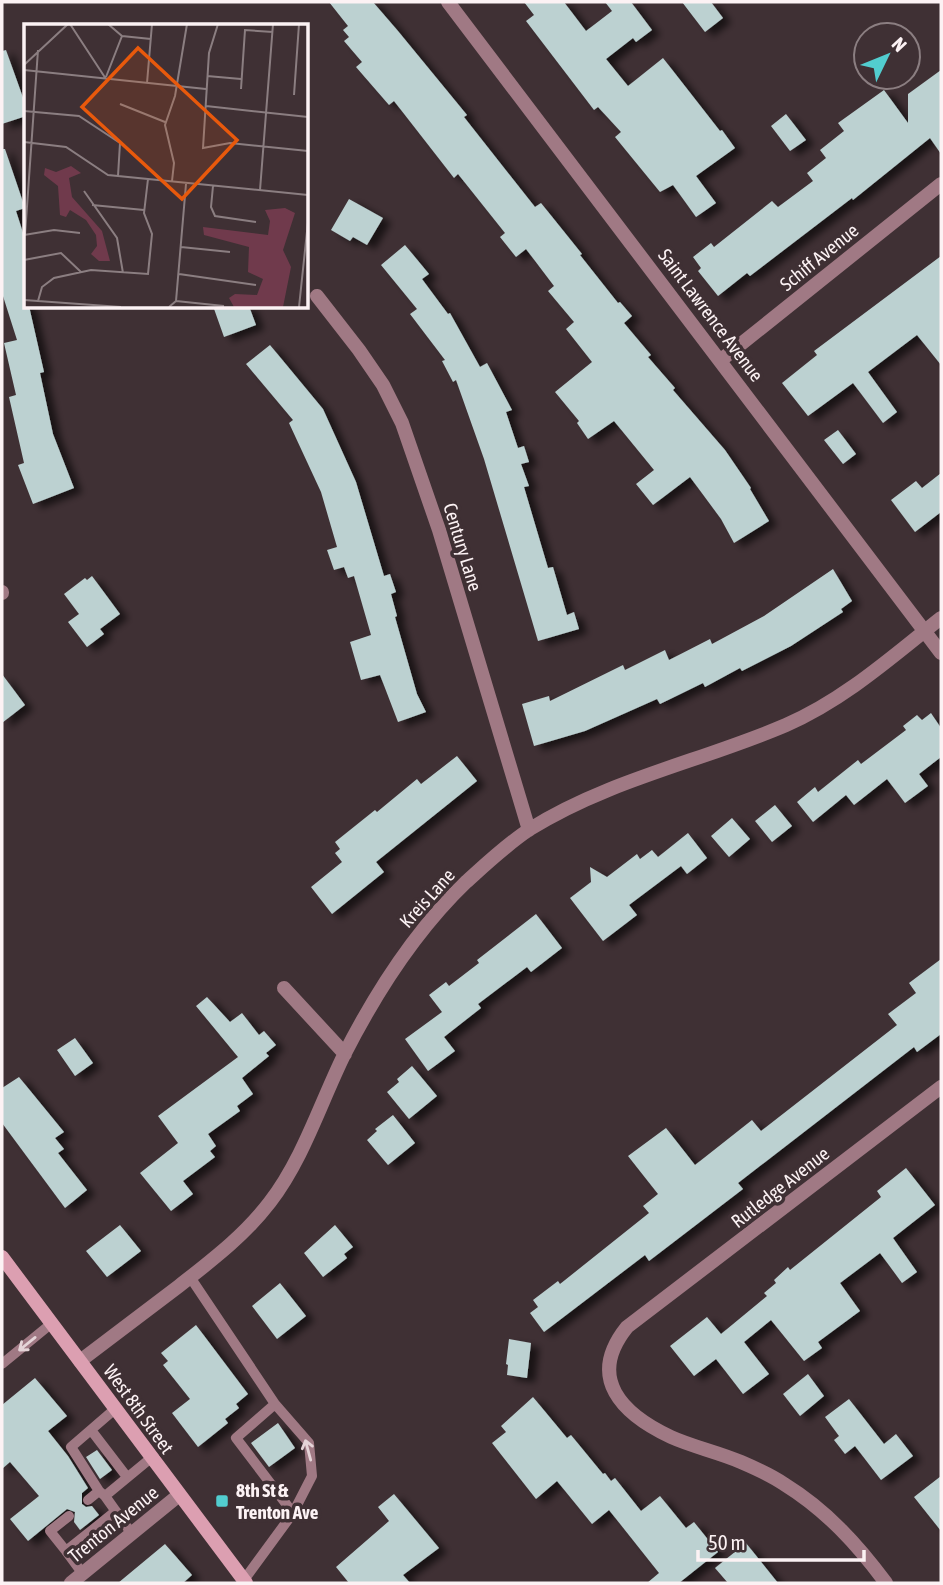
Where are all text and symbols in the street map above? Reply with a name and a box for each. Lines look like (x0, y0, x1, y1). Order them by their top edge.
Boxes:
north arrow (852, 21, 922, 91)
inset map (24, 24, 308, 308)
text: N (888, 33, 911, 56)
street label: Schiff Avenue (776, 219, 862, 295)
street label: Saint Lawrence Avenue (654, 244, 768, 386)
street label: Century Lane (439, 500, 487, 594)
street label: Kreis Lane (395, 864, 459, 932)
street label: Rutledge Avenue (727, 1142, 833, 1232)
one-way arrow (18, 1336, 36, 1351)
street label: West 8th Street (99, 1360, 179, 1458)
one-way arrow (301, 1439, 314, 1461)
place label: 8th St & Trenton Ave (236, 1479, 319, 1523)
street label: Trenton Avenue (64, 1481, 162, 1567)
marker: 8th St & Trenton Ave (214, 1493, 230, 1509)
scale bar (698, 1518, 864, 1562)
text: 50 m (708, 1530, 746, 1554)

